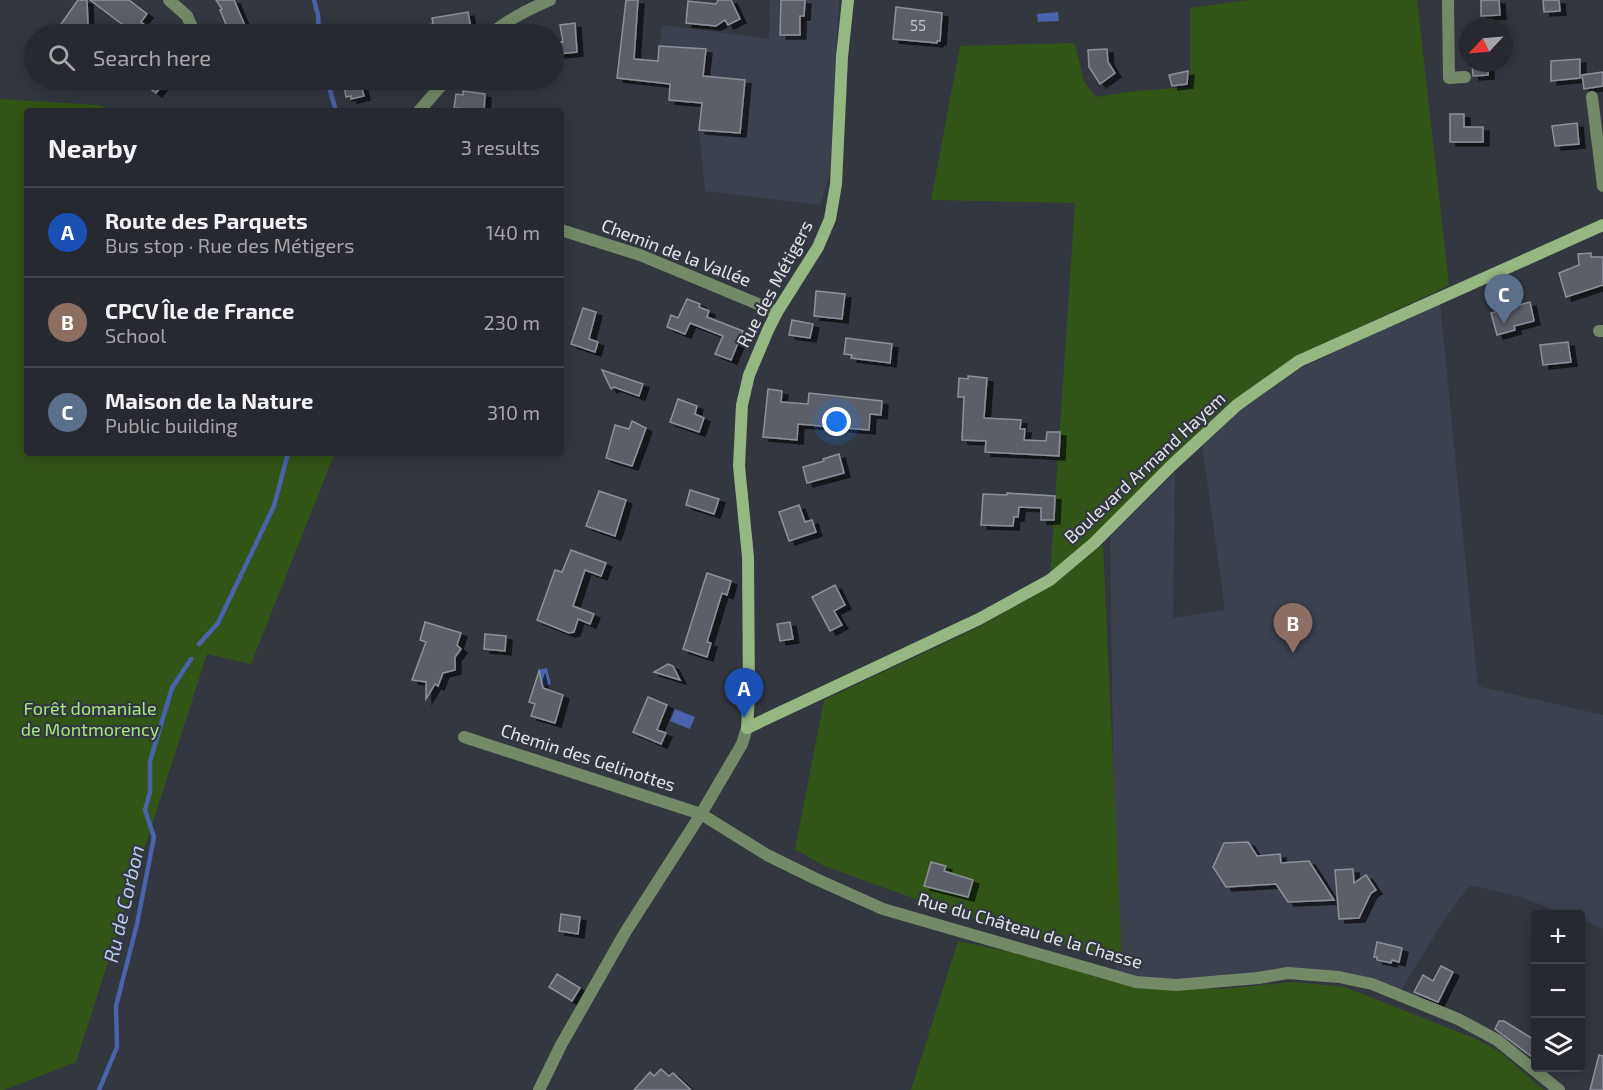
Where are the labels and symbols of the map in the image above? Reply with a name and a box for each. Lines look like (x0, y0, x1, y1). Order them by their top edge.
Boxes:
house number: 55 (910, 16, 926, 34)
north arrow (1459, 18, 1513, 72)
street label: Chemin de la Vallée (599, 213, 754, 291)
street label: Rue des Métigers (731, 216, 817, 351)
pin: C (1484, 274, 1524, 324)
street label: Boulevard Armand Hayem (1059, 387, 1230, 548)
your location (822, 407, 851, 436)
pin: B (1274, 604, 1312, 653)
pin: A (724, 668, 764, 718)
park label: Forêt domaniale de Montmorency (21, 697, 160, 740)
street label: Chemin des Gelinottes (498, 718, 678, 796)
water label: Ru de Corbon (98, 843, 148, 965)
street label: Rue du Château de la Chasse (915, 887, 1145, 973)

